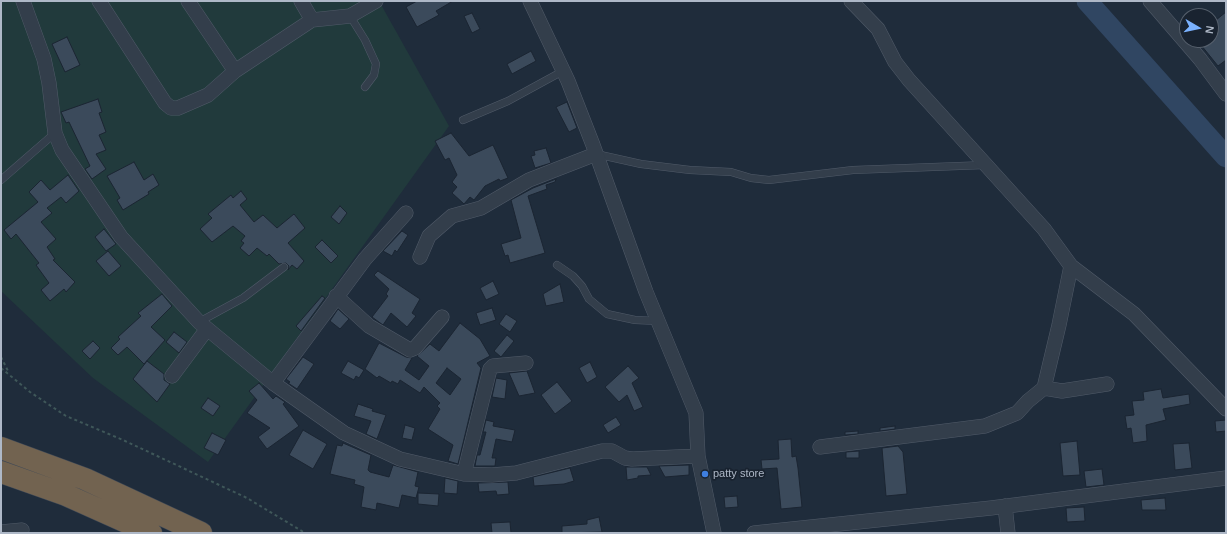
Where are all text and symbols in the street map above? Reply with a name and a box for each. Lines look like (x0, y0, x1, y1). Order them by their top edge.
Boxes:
north arrow (1179, 8, 1219, 48)
text: N (1203, 25, 1216, 35)
place label: patty store (713, 467, 764, 481)
marker: patty store (700, 469, 710, 479)

